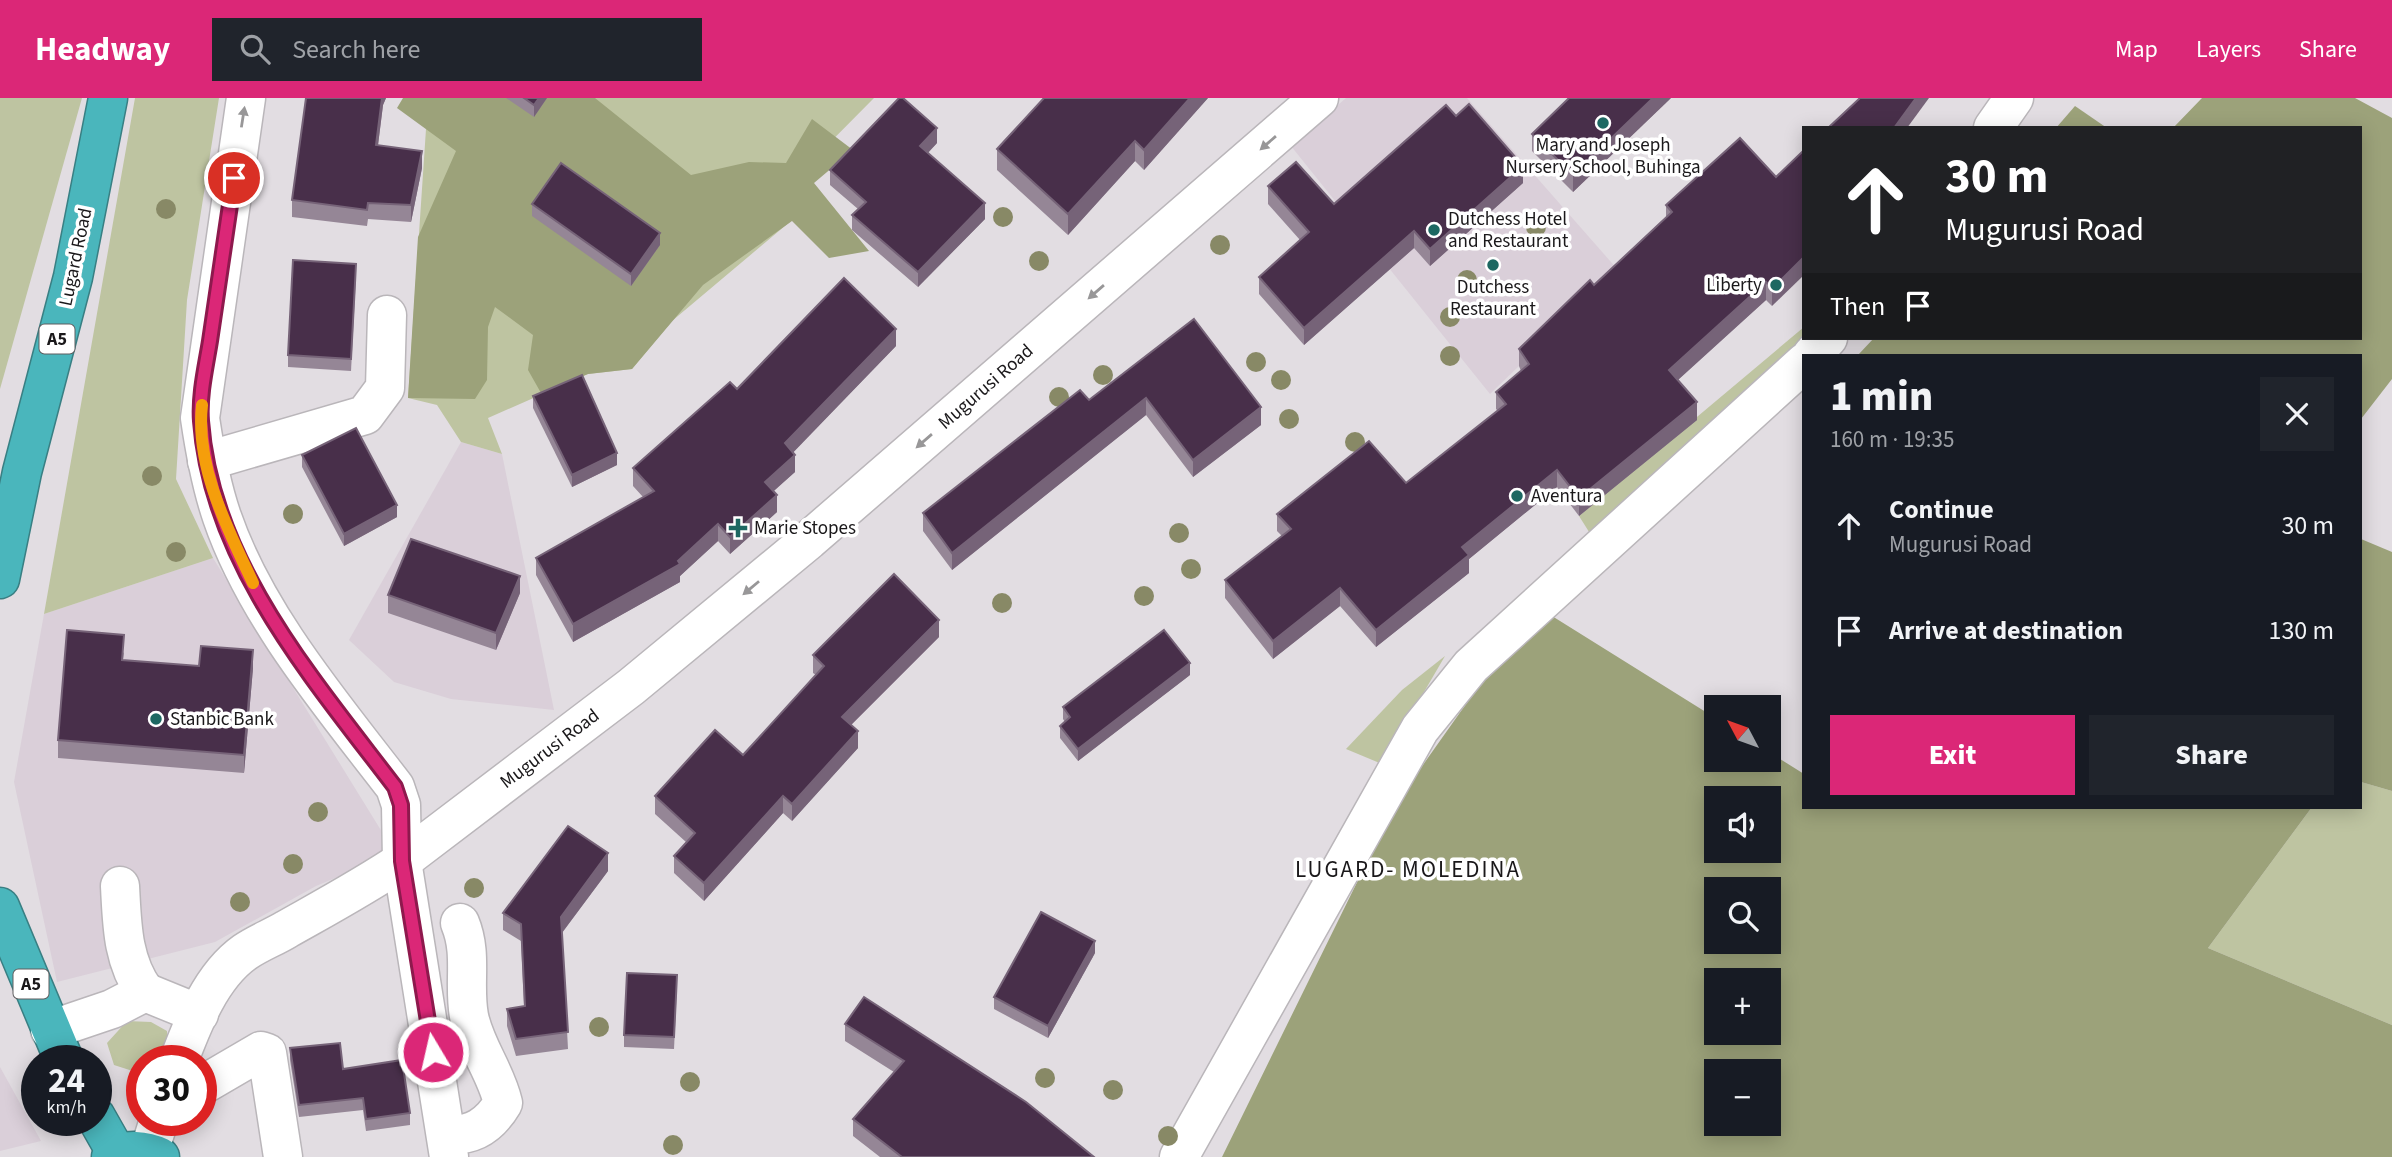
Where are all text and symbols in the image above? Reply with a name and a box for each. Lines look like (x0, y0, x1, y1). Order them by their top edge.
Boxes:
search box (212, 18, 702, 81)
text: Headway (35, 26, 170, 73)
icon: search (236, 30, 274, 68)
text: Search here (292, 31, 420, 68)
text: Map (2115, 32, 2158, 67)
text: Layers (2196, 32, 2261, 67)
text: Share (2299, 32, 2357, 67)
one-way arrow (238, 105, 249, 127)
marker: Mary and Joseph Nursery School, Buhinga (1595, 115, 1611, 131)
place label: Mary and Joseph Nursery School, Buhinga (1505, 132, 1701, 181)
one-way arrow (1259, 135, 1276, 150)
text: 30 m (1945, 142, 2049, 212)
pin (204, 148, 264, 208)
icon: ahead (1830, 154, 1921, 245)
icon: arrive (215, 159, 253, 197)
street label: Lugard Road (52, 205, 100, 309)
place label: Dutchess Hotel and Restaurant (1448, 206, 1569, 255)
text: Mugurusi Road (1945, 207, 2144, 253)
marker: Dutchess Hotel and Restaurant (1426, 222, 1442, 238)
marker: Dutchess Restaurant (1485, 257, 1501, 273)
place label: Liberty (1706, 272, 1762, 299)
place label: Dutchess Restaurant (1450, 274, 1537, 323)
marker: Liberty (1768, 277, 1784, 293)
one-way arrow (1087, 284, 1104, 299)
icon: arrive (1899, 287, 1937, 325)
text: Then (1830, 288, 1885, 325)
road number: A5 (40, 325, 74, 354)
street label: Mugurusi Road (933, 338, 1039, 436)
text: 1 min (1830, 367, 1933, 427)
button: close (2260, 377, 2334, 451)
text: 160 m · 19:35 (1830, 423, 1954, 456)
one-way arrow (915, 433, 932, 448)
place label: Aventura (1531, 483, 1602, 510)
marker: Aventura (1509, 488, 1525, 504)
text: Continue (1889, 491, 1994, 528)
icon: ahead (1830, 507, 1868, 545)
text: 30 m (2281, 507, 2334, 544)
place label: Marie Stopes (754, 515, 856, 542)
marker: Marie Stopes (728, 518, 748, 538)
text: Mugurusi Road (1889, 528, 2032, 561)
one-way arrow (742, 580, 759, 595)
icon: arrive (1830, 612, 1868, 650)
text: Arrive at destination (1889, 612, 2123, 649)
text: 130 m (2268, 612, 2334, 649)
north arrow (1704, 695, 1782, 772)
map controls (1704, 695, 1781, 1136)
street label: Mugurusi Road (495, 703, 605, 795)
place label: Stanbic Bank (170, 706, 274, 733)
marker: Stanbic Bank (148, 711, 164, 727)
button: Exit (1830, 715, 2075, 795)
button: Share (2089, 715, 2334, 795)
button: sound (1704, 786, 1781, 863)
district label: LUGARD- MOLEDINA (1295, 853, 1521, 886)
button: search (1704, 877, 1781, 954)
button: + (1704, 968, 1781, 1045)
road number: A5 (14, 970, 48, 998)
position arrow (396, 1015, 470, 1089)
speed limit sign: 30 (126, 1045, 217, 1136)
text: 24 (48, 1056, 85, 1106)
button: − (1704, 1059, 1781, 1136)
text: km/h (47, 1095, 86, 1120)

